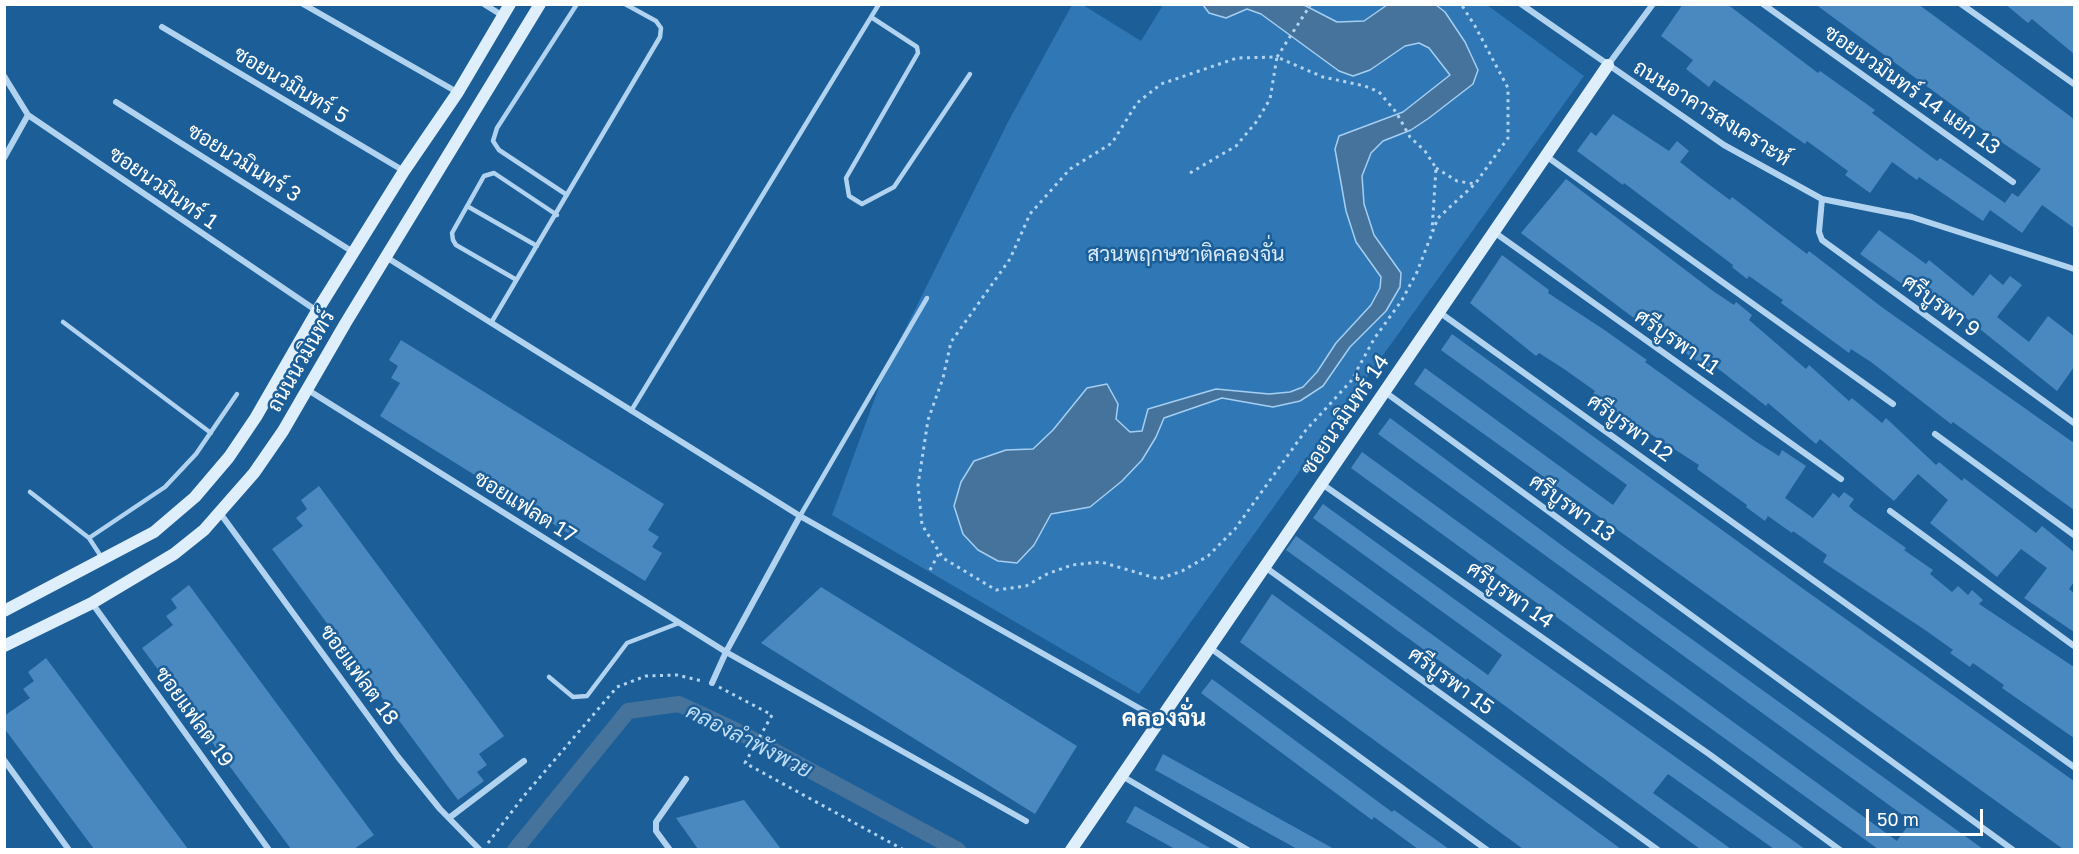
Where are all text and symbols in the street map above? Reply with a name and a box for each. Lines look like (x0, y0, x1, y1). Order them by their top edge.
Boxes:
street label: ซอยนวมินทร์ 14 แยก 13 (1819, 20, 2005, 160)
street label: ซอยนวมินทร์ 5 (229, 41, 353, 129)
street label: ถนนอาคารสงเคราะห์ (1629, 55, 1795, 171)
street label: ซอยนวมินทร์ 3 (183, 118, 305, 208)
street label: ซอยนวมินทร์ 1 (104, 141, 222, 235)
park label: สวนพฤกษชาติคลองจั่น (1087, 241, 1285, 267)
street label: ศรีบูรพา 9 (1897, 269, 1985, 343)
street label: ศรีบูรพา 11 (1630, 304, 1724, 380)
street label: ถนนนวมินทร์ (262, 306, 340, 416)
street label: ซอยนวมินทร์ 14 (1295, 350, 1395, 480)
street label: ศรีบูรพา 12 (1582, 389, 1678, 467)
street label: ซอยแฟลต 17 (469, 466, 581, 548)
street label: ศรีบูรพา 13 (1524, 469, 1620, 547)
street label: ศรีบูรพา 14 (1462, 556, 1558, 634)
street label: ซอยแฟลต 18 (314, 620, 404, 730)
street label: ศรีบูรพา 15 (1403, 642, 1499, 720)
street label: ซอยแฟลต 19 (149, 662, 239, 772)
water label: คลองลำพังพวย (682, 698, 816, 784)
district label: คลองจั่น (1122, 704, 1206, 732)
scale bar (1869, 797, 1986, 835)
text: 50 m (1877, 808, 1919, 830)

